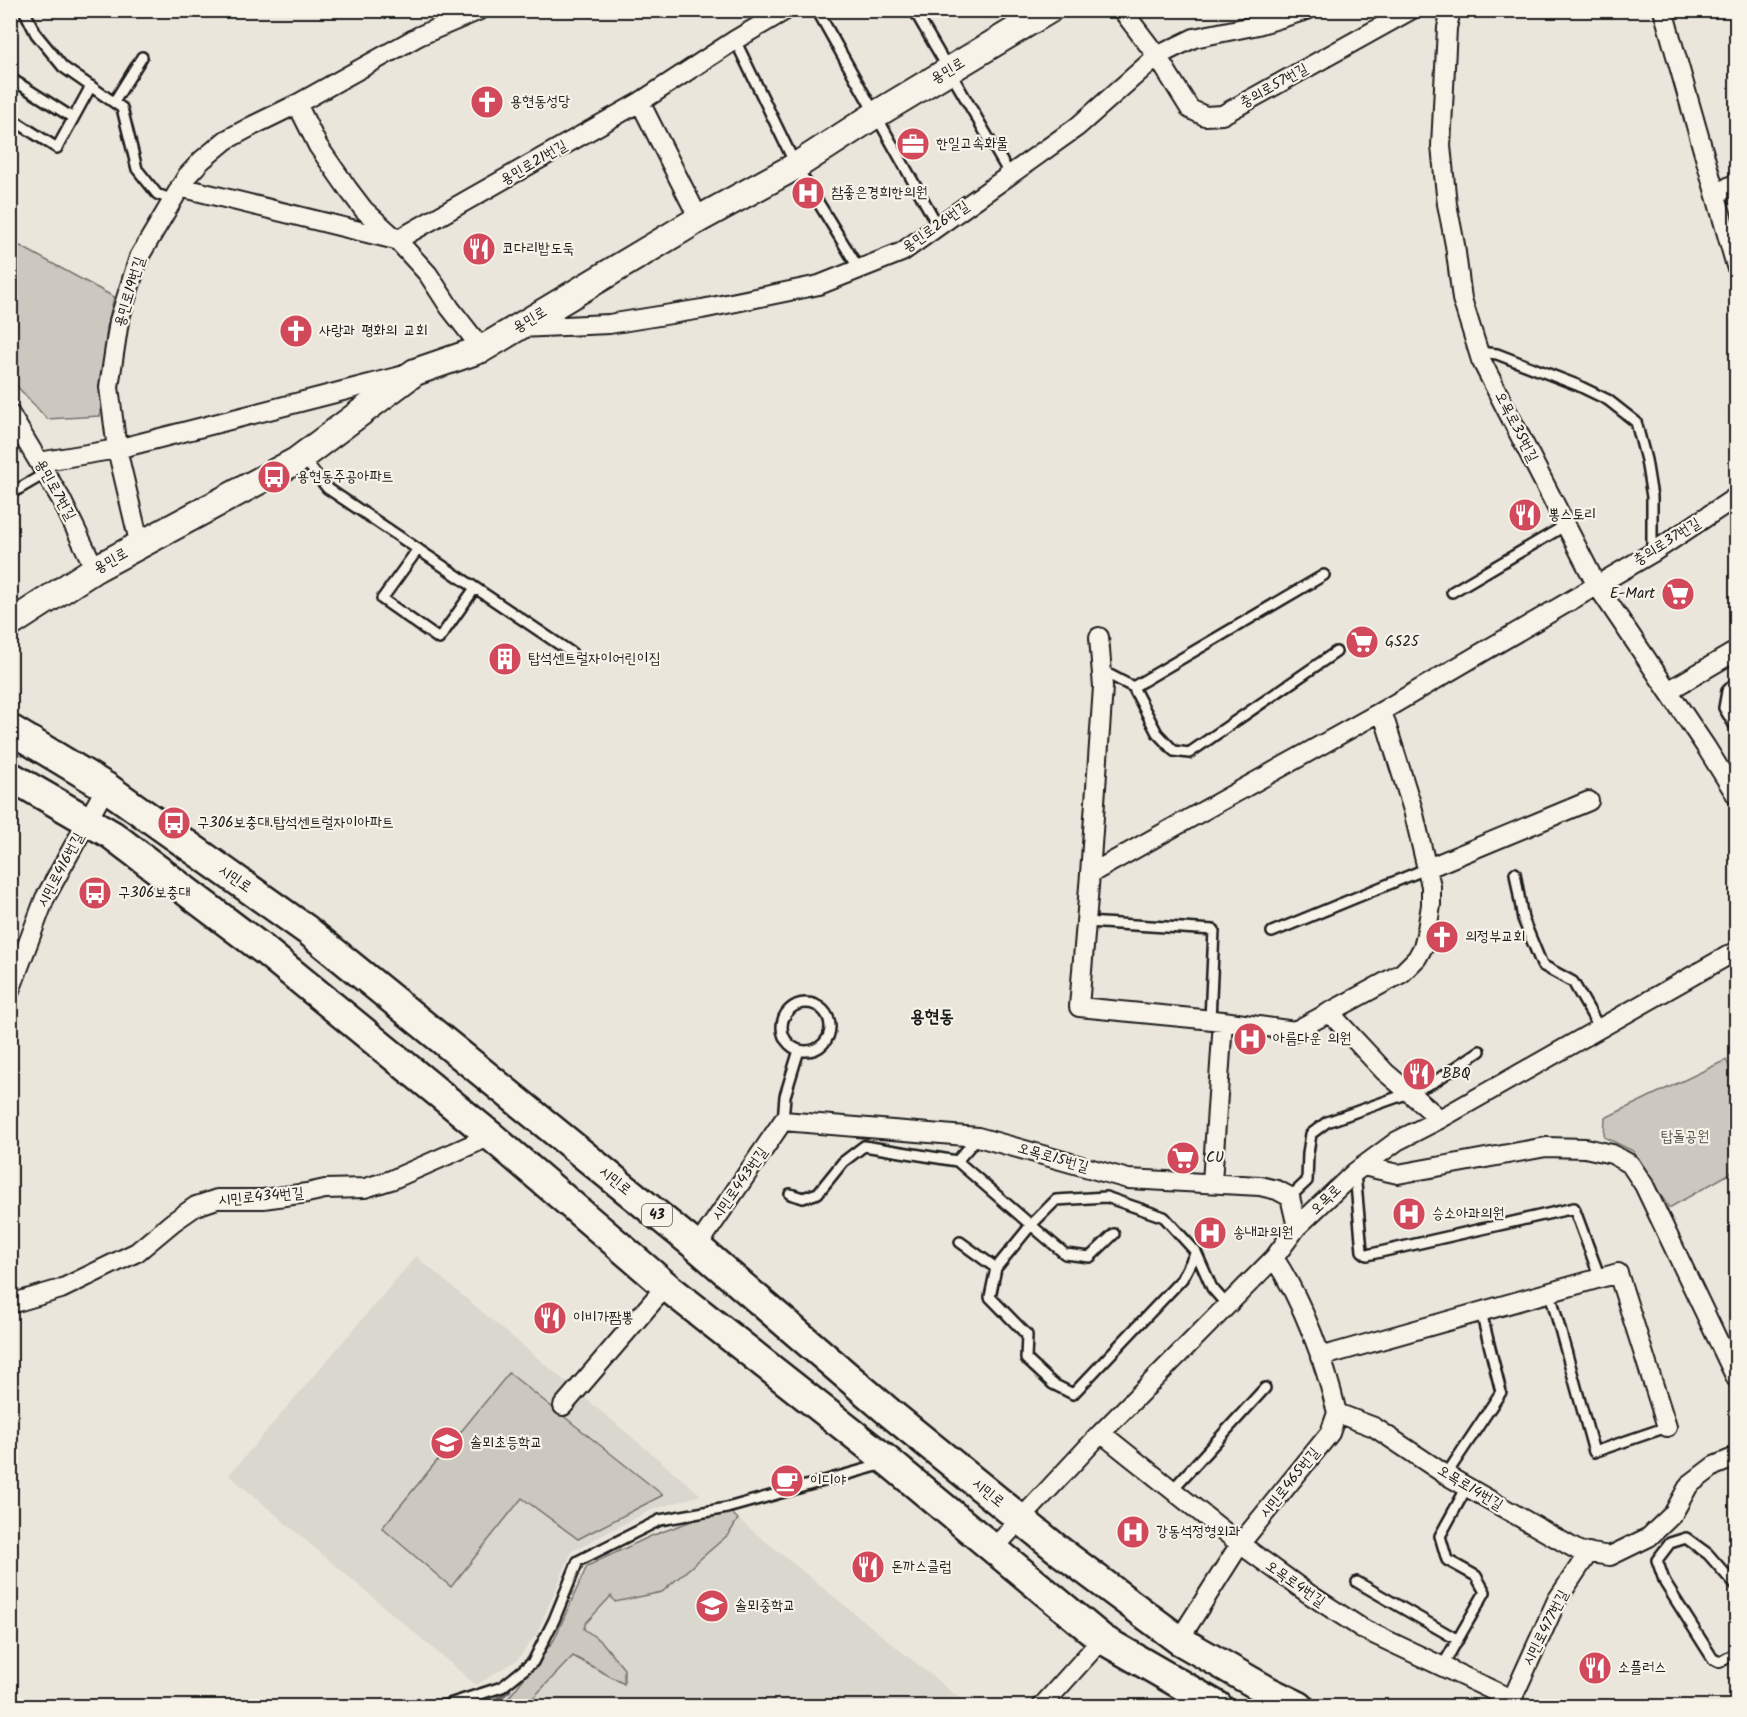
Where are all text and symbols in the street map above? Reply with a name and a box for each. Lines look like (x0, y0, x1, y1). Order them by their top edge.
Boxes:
street label: 용민로 (926, 51, 970, 91)
street label: 충의로57번길 (1235, 57, 1313, 115)
church icon: 용현동성당 (469, 84, 505, 120)
place label: 용현동성당 (510, 90, 570, 114)
office icon: 한일고속화물 (895, 126, 931, 162)
place label: 한일고속화물 (936, 132, 1008, 156)
street label: 용민로21번길 (496, 134, 572, 192)
hospital icon: 참좋은경희한의원 (790, 175, 826, 211)
place label: 참좋은경희한의원 (831, 181, 928, 205)
street label: 용민로26번길 (897, 195, 975, 259)
restaurant icon: 코다리밥도둑 (461, 231, 497, 267)
place label: 코다리밥도둑 (502, 237, 574, 261)
street label: 용민로19번길 (108, 254, 152, 330)
street label: 용민로 (508, 300, 552, 340)
church icon: 사랑과 평화의 교회 (278, 313, 314, 349)
place label: 사랑과 평화의 교회 (319, 319, 428, 343)
street label: 오목로35번길 (1488, 387, 1544, 467)
street label: 용민로7번길 (28, 455, 82, 525)
bus stop icon: 용현동주공아파트 (256, 459, 292, 495)
place label: 용현동주공아파트 (297, 465, 394, 489)
restaurant icon: 뽕스토리 (1507, 497, 1543, 533)
place label: 뽕스토리 (1548, 503, 1596, 527)
street label: 충의로37번길 (1628, 512, 1706, 572)
street label: 용민로 (89, 542, 133, 580)
supermarket icon: E-Mart (1660, 576, 1696, 612)
place label: E-Mart (1610, 582, 1655, 606)
supermarket icon: GS25 (1344, 624, 1380, 660)
place label: GS25 (1385, 630, 1420, 654)
building icon: 탑석센트럴자이어린이집 (487, 641, 523, 677)
place label: 탑석센트럴자이어린이집 (528, 647, 661, 671)
bus stop icon: 구306보충대.탑석센트럴자이아파트 (156, 805, 192, 841)
place label: 구306보충대.탑석센트럴자이아파트 (197, 811, 394, 835)
street label: 시민로416번길 (31, 828, 91, 912)
street label: 시민로 (213, 859, 257, 899)
bus stop icon: 구306보충대 (77, 875, 113, 911)
place label: 구306보충대 (118, 881, 191, 905)
church icon: 의정부교회 (1424, 919, 1460, 955)
place label: 의정부교회 (1465, 925, 1525, 949)
district label: 용현동 (910, 1003, 954, 1032)
hospital icon: 아름다운 의원 (1232, 1021, 1268, 1057)
place label: 아름다운 의원 (1273, 1027, 1351, 1051)
restaurant icon: BBQ (1401, 1056, 1437, 1092)
place label: BBQ (1442, 1062, 1471, 1086)
park label: 탑돌공원 (1661, 1125, 1709, 1149)
street label: 오목로15번길 (1015, 1136, 1091, 1180)
supermarket icon: CU (1165, 1140, 1201, 1176)
street label: 시민로443번길 (706, 1142, 774, 1226)
place label: CU (1206, 1146, 1224, 1170)
street label: 시민로 (593, 1160, 637, 1202)
street label: 오목로 (1305, 1179, 1347, 1221)
street label: 시민로434번길 (217, 1181, 305, 1213)
hospital icon: 승소아과의원 (1391, 1196, 1427, 1232)
place label: 승소아과의원 (1432, 1202, 1504, 1226)
road number: 43 (642, 1204, 672, 1226)
hospital icon: 송내과의원 (1192, 1215, 1228, 1251)
place label: 송내과의원 (1233, 1221, 1293, 1245)
restaurant icon: 이비가짬뽕 (532, 1300, 568, 1336)
place label: 이비가짬뽕 (573, 1306, 633, 1330)
school or university icon: 솔뫼초등학교 (429, 1425, 465, 1461)
place label: 솔뫼초등학교 (470, 1431, 542, 1455)
street label: 시민로465번길 (1254, 1442, 1326, 1524)
street label: 오목로14번길 (1432, 1459, 1508, 1517)
cafe icon: 이디야 (769, 1463, 805, 1499)
place label: 이디야 (810, 1469, 846, 1493)
street label: 시민로 (966, 1472, 1010, 1514)
hospital icon: 강동석정형외과 (1115, 1514, 1151, 1550)
place label: 강동석정형외과 (1156, 1520, 1241, 1544)
restaurant icon: 돈까스클럽 (850, 1549, 886, 1585)
street label: 오목로4번길 (1260, 1554, 1330, 1614)
place label: 돈까스클럽 (891, 1555, 951, 1579)
street label: 시민로477번길 (1517, 1586, 1575, 1670)
school or university icon: 솔뫼중학교 (694, 1588, 730, 1624)
place label: 솔뫼중학교 (735, 1594, 795, 1618)
restaurant icon: 소플러스 (1577, 1650, 1613, 1686)
place label: 소플러스 (1618, 1656, 1666, 1680)

